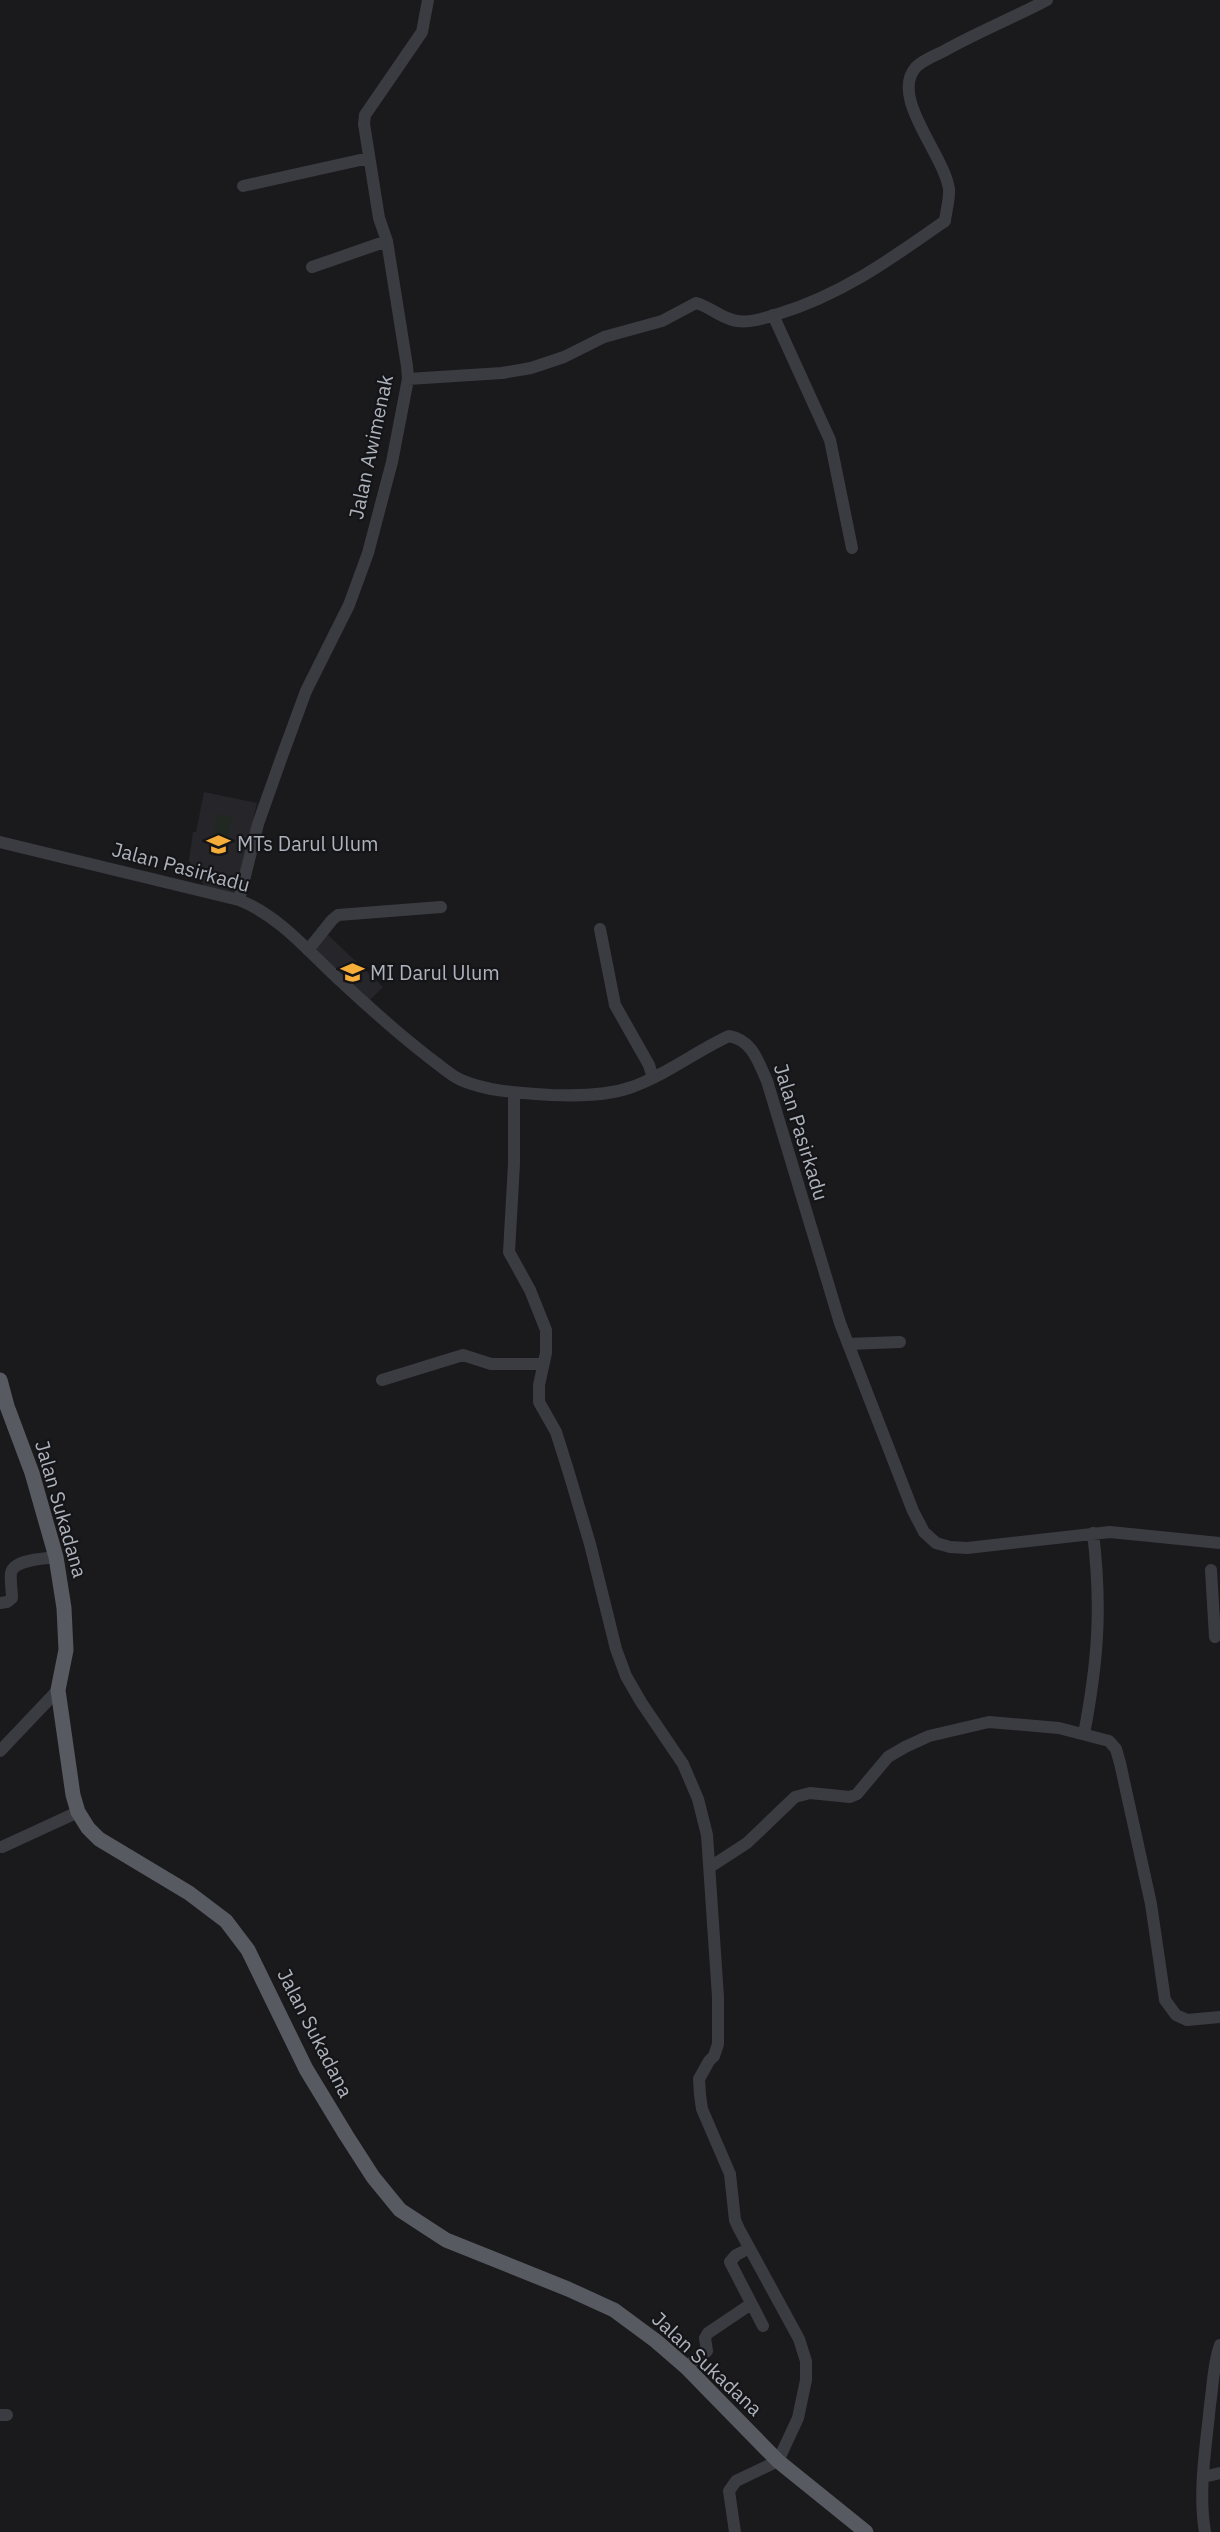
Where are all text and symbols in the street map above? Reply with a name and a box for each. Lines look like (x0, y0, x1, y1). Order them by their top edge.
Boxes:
street label: Jalan Awimenak (342, 372, 399, 522)
place label: MTs Darul Ulum (237, 830, 379, 857)
school or university icon: MTs Darul Ulum (206, 831, 232, 857)
street label: Jalan Pasirkadu (109, 835, 253, 898)
place label: MI Darul Ulum (370, 959, 500, 986)
school or university icon: MI Darul Ulum (339, 960, 365, 986)
street label: Jalan Pasirkadu (768, 1060, 835, 1204)
street label: Jalan Sukadana (29, 1437, 94, 1581)
street label: Jalan Sukadana (271, 1964, 360, 2102)
street label: Jalan Sukadana (646, 2306, 769, 2422)

